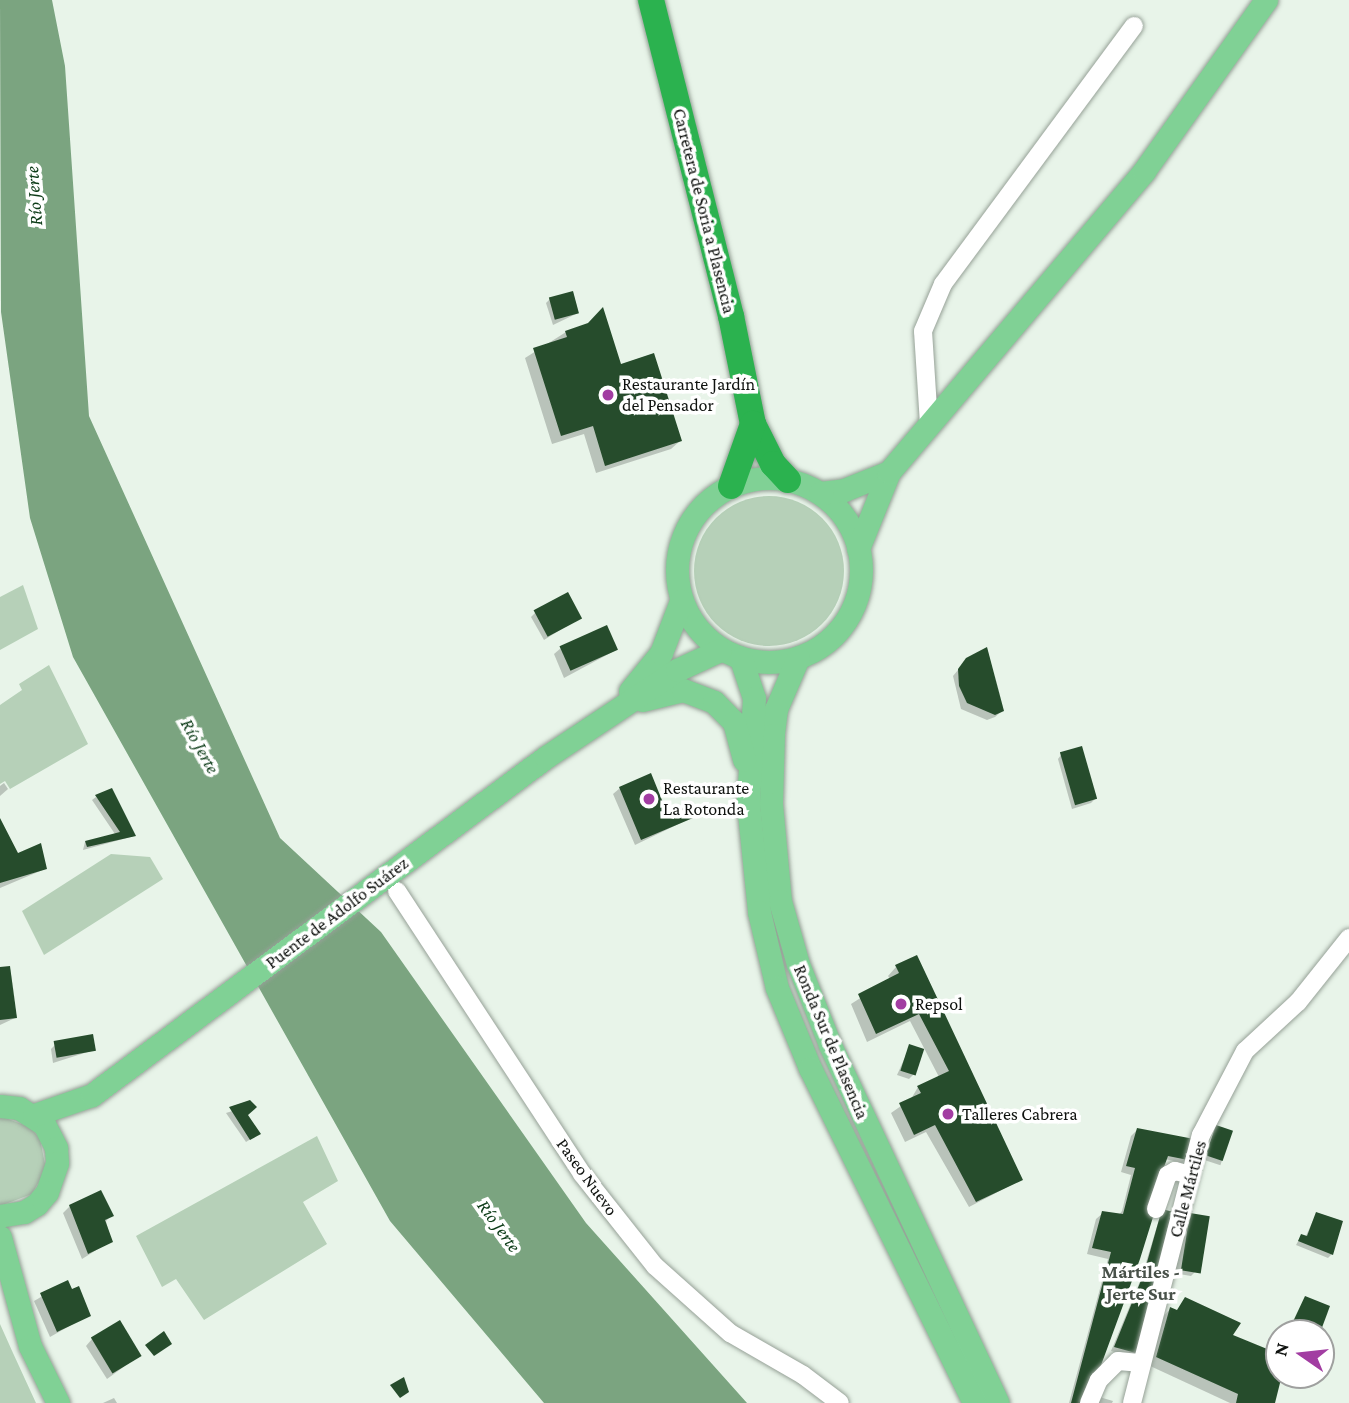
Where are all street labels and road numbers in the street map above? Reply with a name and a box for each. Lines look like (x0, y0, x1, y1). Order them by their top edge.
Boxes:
street label: Carretera de Soria a Plasencia (668, 106, 740, 316)
street label: Puente de Adolfo Suárez (262, 852, 412, 974)
street label: Ronda Sur de Plasencia (789, 962, 873, 1122)
street label: Paseo Nuevo (552, 1134, 622, 1220)
street label: Calle Mártiles (1165, 1138, 1211, 1240)

